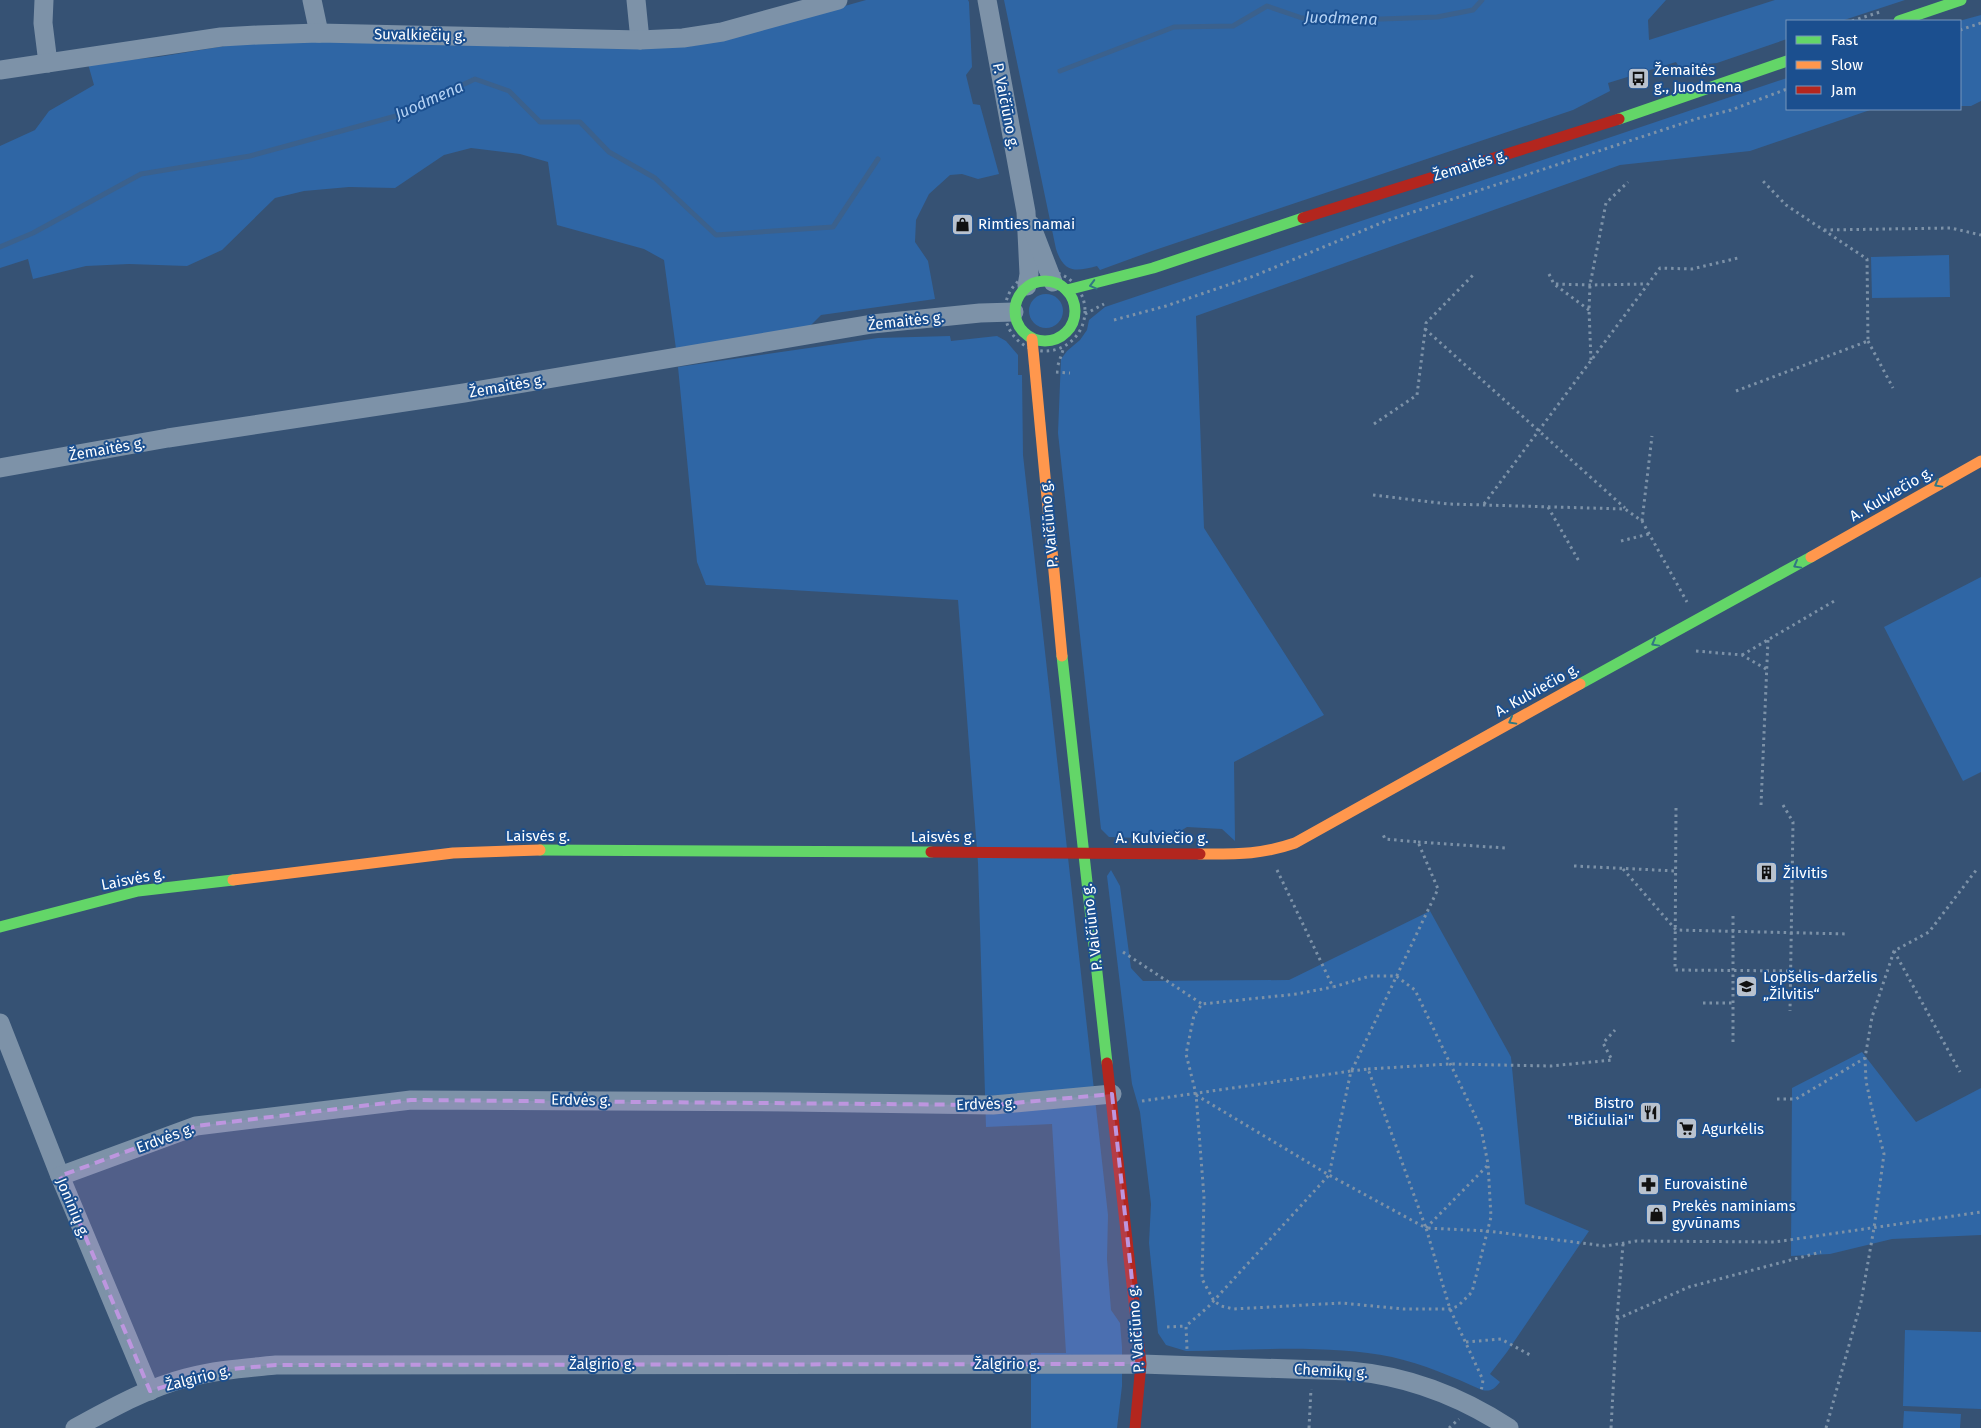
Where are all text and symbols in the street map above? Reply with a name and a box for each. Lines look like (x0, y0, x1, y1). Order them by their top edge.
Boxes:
water label: Juodmena (1303, 7, 1378, 29)
legend (1786, 20, 1961, 110)
street label: Suvalkiečių g. (374, 25, 466, 45)
text: Fast (1831, 31, 1858, 49)
text: Slow (1831, 56, 1863, 74)
street label: P. Vaičiūno g. (989, 61, 1023, 151)
place label: Žemaitės g., Juodmena (1654, 61, 1742, 96)
bus stop icon: Žemaitės g., Juodmena (1626, 67, 1650, 91)
water label: Juodmena (391, 76, 466, 124)
text: Jam (1831, 81, 1857, 99)
street label: Žemaitės g. (1431, 145, 1509, 185)
shop icon: Rimties namai (950, 212, 974, 236)
place label: Rimties namai (978, 215, 1075, 233)
one-way arrow (1090, 279, 1098, 289)
street label: Žemaitės g. (867, 308, 945, 334)
street label: Žemaitės g. (468, 370, 546, 402)
street label: Žemaitės g. (68, 433, 146, 465)
street label: A. Kulviečio g. (1846, 463, 1936, 525)
one-way arrow (1935, 478, 1944, 488)
street label: P. Vaičiūno g. (1036, 480, 1062, 568)
one-way arrow (1793, 559, 1802, 569)
one-way arrow (1651, 637, 1660, 647)
street label: A. Kulviečio g. (1492, 660, 1582, 720)
one-way arrow (1508, 715, 1517, 725)
street label: Laisvės g. (506, 827, 570, 845)
street label: Laisvės g. (911, 828, 975, 846)
street label: A. Kulviečio g. (1115, 829, 1209, 847)
building icon: Žilvitis (1755, 861, 1779, 885)
street label: Laisvės g. (100, 864, 166, 894)
place label: Žilvitis (1783, 864, 1828, 882)
street label: P. Vaičiūno g. (1078, 882, 1106, 972)
place label: Lopšelis-darželis „Žilvitis“ (1763, 968, 1878, 1003)
school or university icon: Lopšelis-darželis „Žilvitis“ (1735, 974, 1759, 998)
street label: Erdvės g. (551, 1090, 611, 1110)
street label: Erdvės g. (956, 1094, 1016, 1114)
place label: Bistro "Bičiuliai" (1568, 1094, 1634, 1129)
restaurant icon: Bistro "Bičiuliai" (1638, 1100, 1662, 1124)
supermarket icon: Agurkėlis (1674, 1117, 1698, 1141)
street label: Erdvės g. (134, 1119, 196, 1157)
place label: Agurkėlis (1702, 1120, 1764, 1138)
pharmacy icon: Eurovaistinė (1636, 1172, 1660, 1196)
street label: Joninių g. (52, 1175, 94, 1241)
place label: Eurovaistinė (1664, 1175, 1748, 1193)
place label: Prekės naminiams gyvūnams (1672, 1197, 1796, 1232)
shop icon: Prekės naminiams gyvūnams (1644, 1203, 1668, 1227)
street label: P. Vaičiūno g. (1124, 1285, 1148, 1373)
street label: Žalgirio g. (569, 1355, 635, 1373)
street label: Žalgirio g. (974, 1355, 1040, 1373)
street label: Chemikų g. (1294, 1360, 1368, 1382)
street label: Žalgirio g. (164, 1361, 232, 1395)

